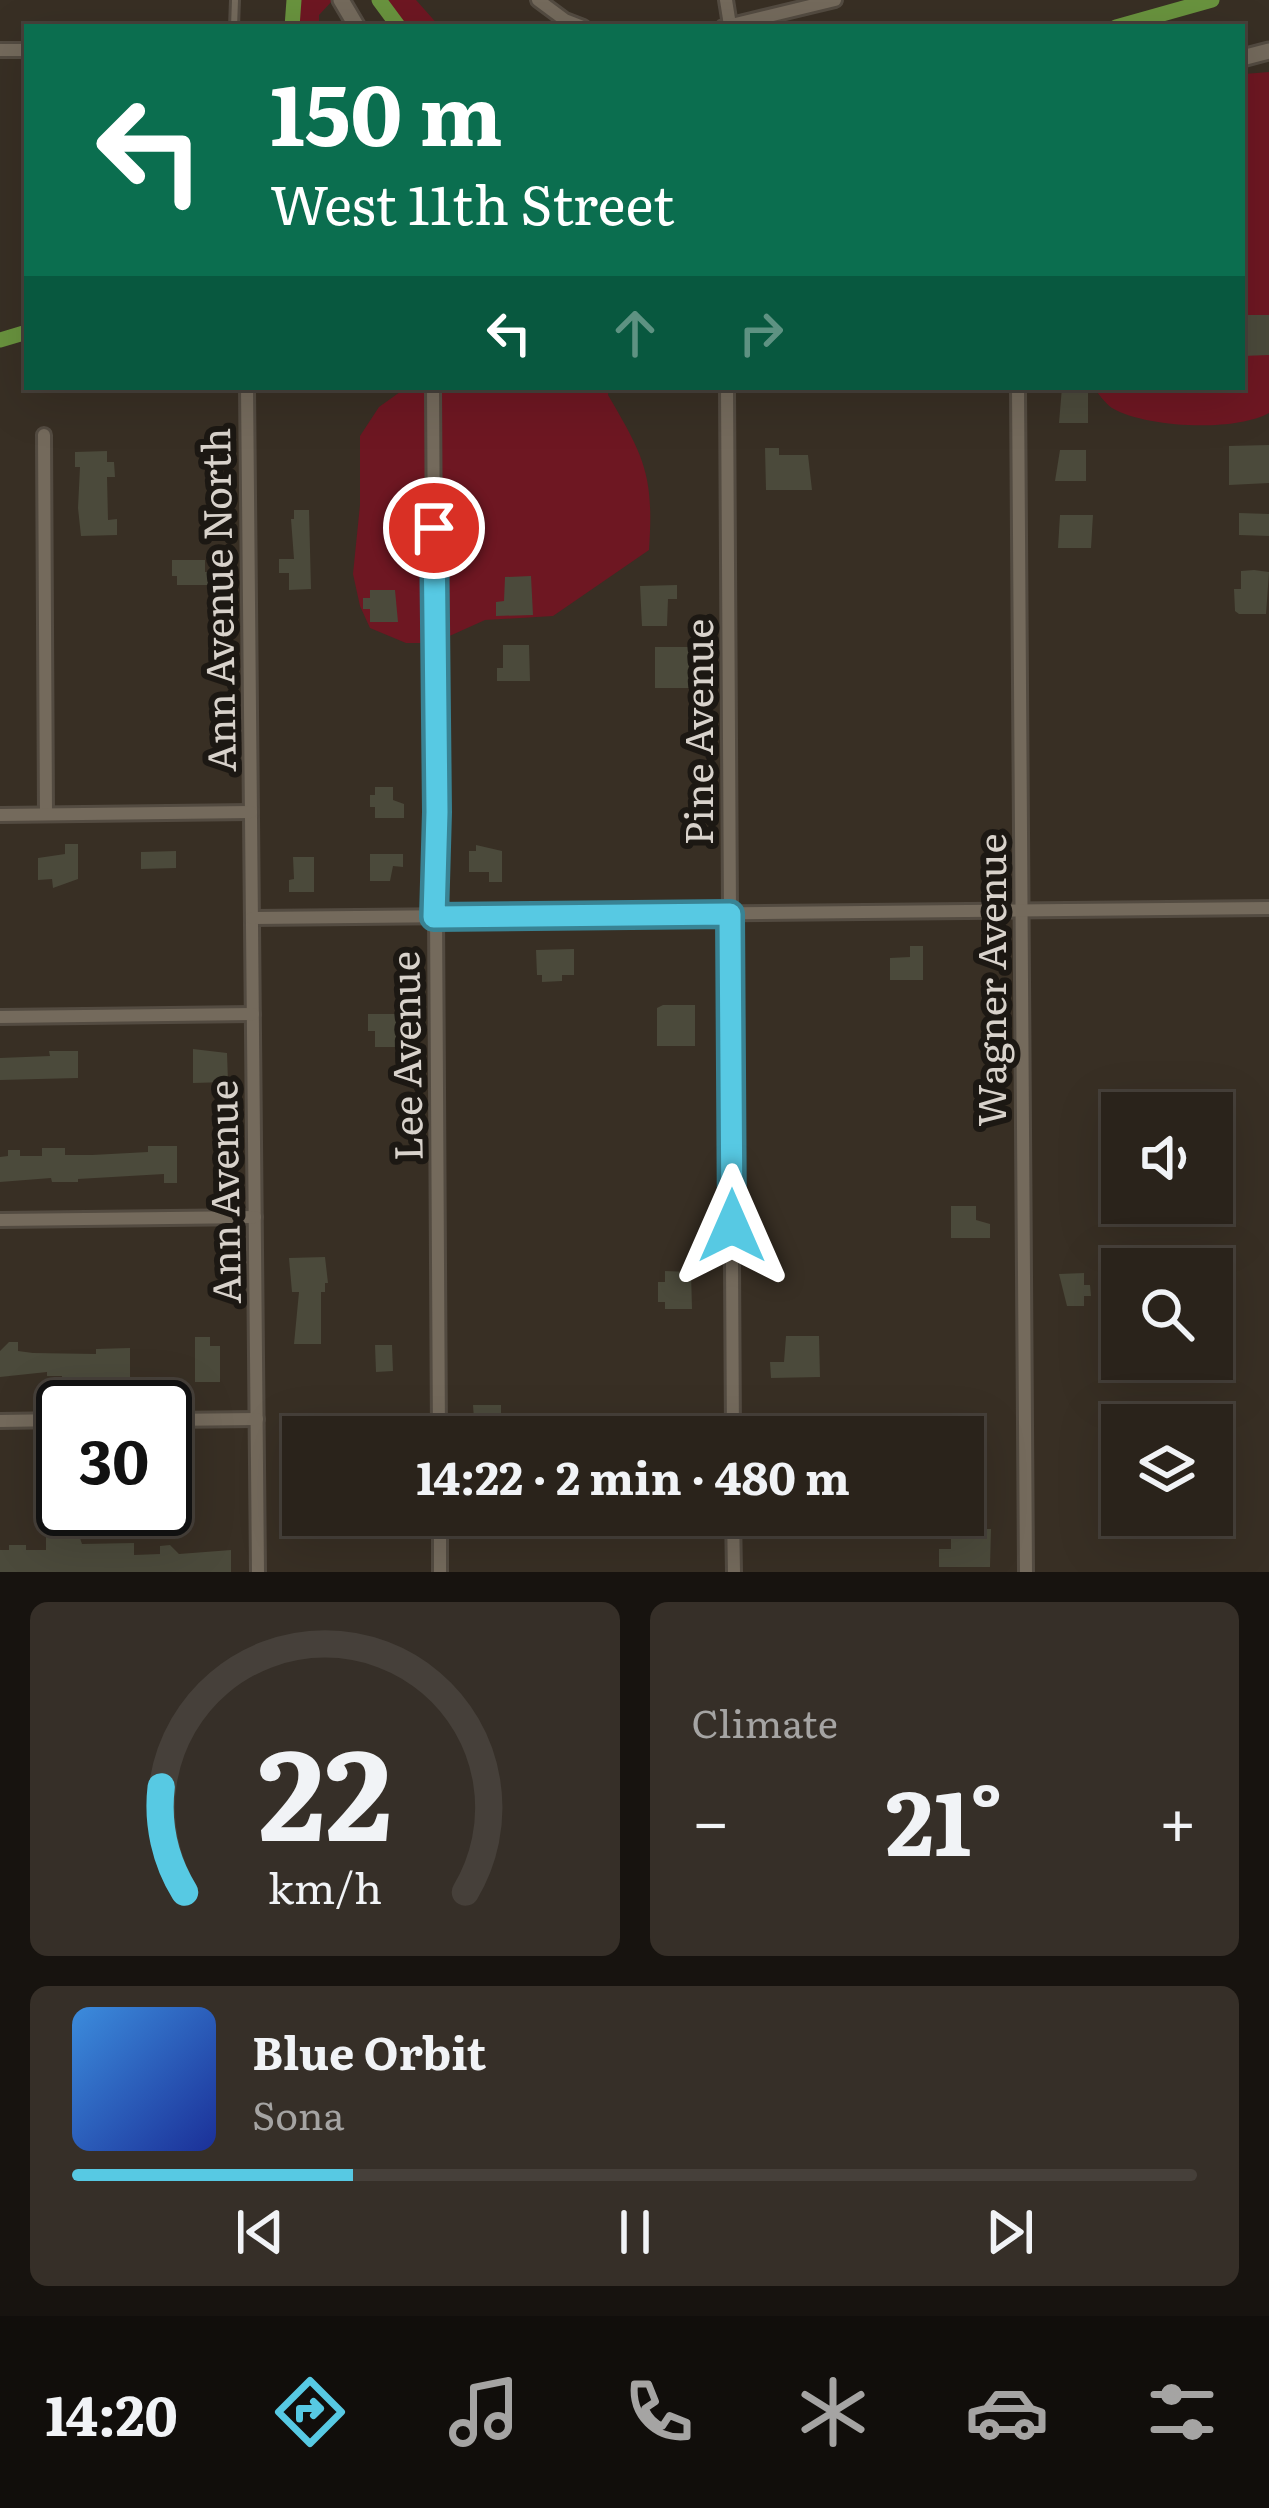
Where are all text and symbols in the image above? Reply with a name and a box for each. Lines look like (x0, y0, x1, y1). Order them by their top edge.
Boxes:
text: 150 m (270, 47, 503, 172)
icon: left (72, 72, 228, 228)
text: West 11th Street (270, 161, 675, 242)
icon: left (476, 300, 542, 366)
icon: ahead (602, 300, 668, 366)
icon: right (728, 300, 794, 366)
street label: Ann Avenue North (184, 427, 248, 773)
pin (383, 477, 485, 579)
icon: arrive (401, 495, 467, 561)
street label: Pine Avenue (667, 618, 725, 846)
street label: Wagner Avenue (960, 833, 1018, 1127)
street label: Lee Avenue (373, 951, 435, 1162)
street label: Ann Avenue (191, 1080, 253, 1304)
map controls (1101, 1092, 1233, 1536)
button: sound (1101, 1092, 1233, 1224)
position arrow (669, 1163, 795, 1289)
button: search (1101, 1248, 1233, 1380)
speed limit sign: 30 (36, 1380, 192, 1536)
button: layers (1101, 1404, 1233, 1536)
text: 14:22 · 2 min · 480 m (416, 1442, 850, 1509)
text: Climate (692, 1692, 838, 1750)
text: 22 (258, 1694, 392, 1879)
text: 21° (886, 1750, 1003, 1884)
text: − (692, 1768, 730, 1866)
text: + (1159, 1768, 1197, 1866)
text: km/h (268, 1854, 382, 1917)
text: Blue Orbit (252, 2017, 486, 2084)
text: Sona (252, 2084, 345, 2142)
icon: previous (227, 2199, 293, 2265)
icon: pause (602, 2199, 668, 2265)
icon: next (977, 2199, 1043, 2265)
icon: directions (268, 2370, 352, 2454)
icon: music (442, 2370, 526, 2454)
icon: phone (617, 2370, 701, 2454)
icon: climate (791, 2370, 875, 2454)
icon: car (965, 2370, 1049, 2454)
icon: filters (1140, 2370, 1224, 2454)
text: 14:20 (45, 2372, 178, 2453)

